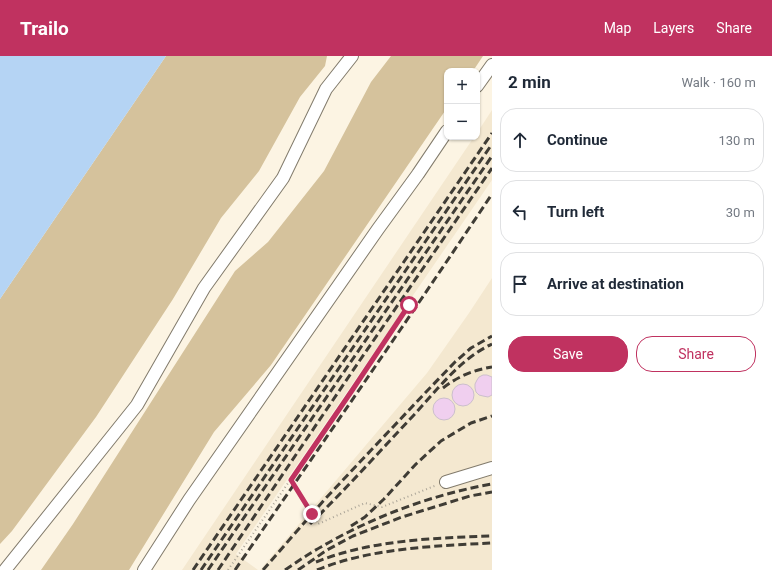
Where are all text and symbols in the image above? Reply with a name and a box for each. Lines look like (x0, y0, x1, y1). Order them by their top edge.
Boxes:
text: Trailo (20, 17, 69, 40)
text: Map (604, 20, 631, 36)
text: Layers (653, 20, 694, 36)
text: Share (716, 20, 752, 36)
map controls (444, 68, 480, 140)
button: + (444, 68, 480, 104)
text: 2 min (508, 72, 551, 92)
text: Walk · 160 m (681, 75, 756, 90)
button: − (444, 104, 480, 140)
icon: ahead (509, 129, 531, 151)
text: Continue (547, 131, 608, 149)
text: 130 m (718, 133, 755, 148)
icon: left (509, 201, 531, 223)
text: Turn left (547, 203, 604, 221)
text: 30 m (726, 205, 755, 220)
icon: arrive (509, 273, 531, 295)
text: Arrive at destination (547, 275, 684, 293)
route start (400, 296, 418, 314)
button: Save (508, 336, 628, 372)
button: Share (636, 336, 756, 372)
route end (303, 505, 321, 523)

